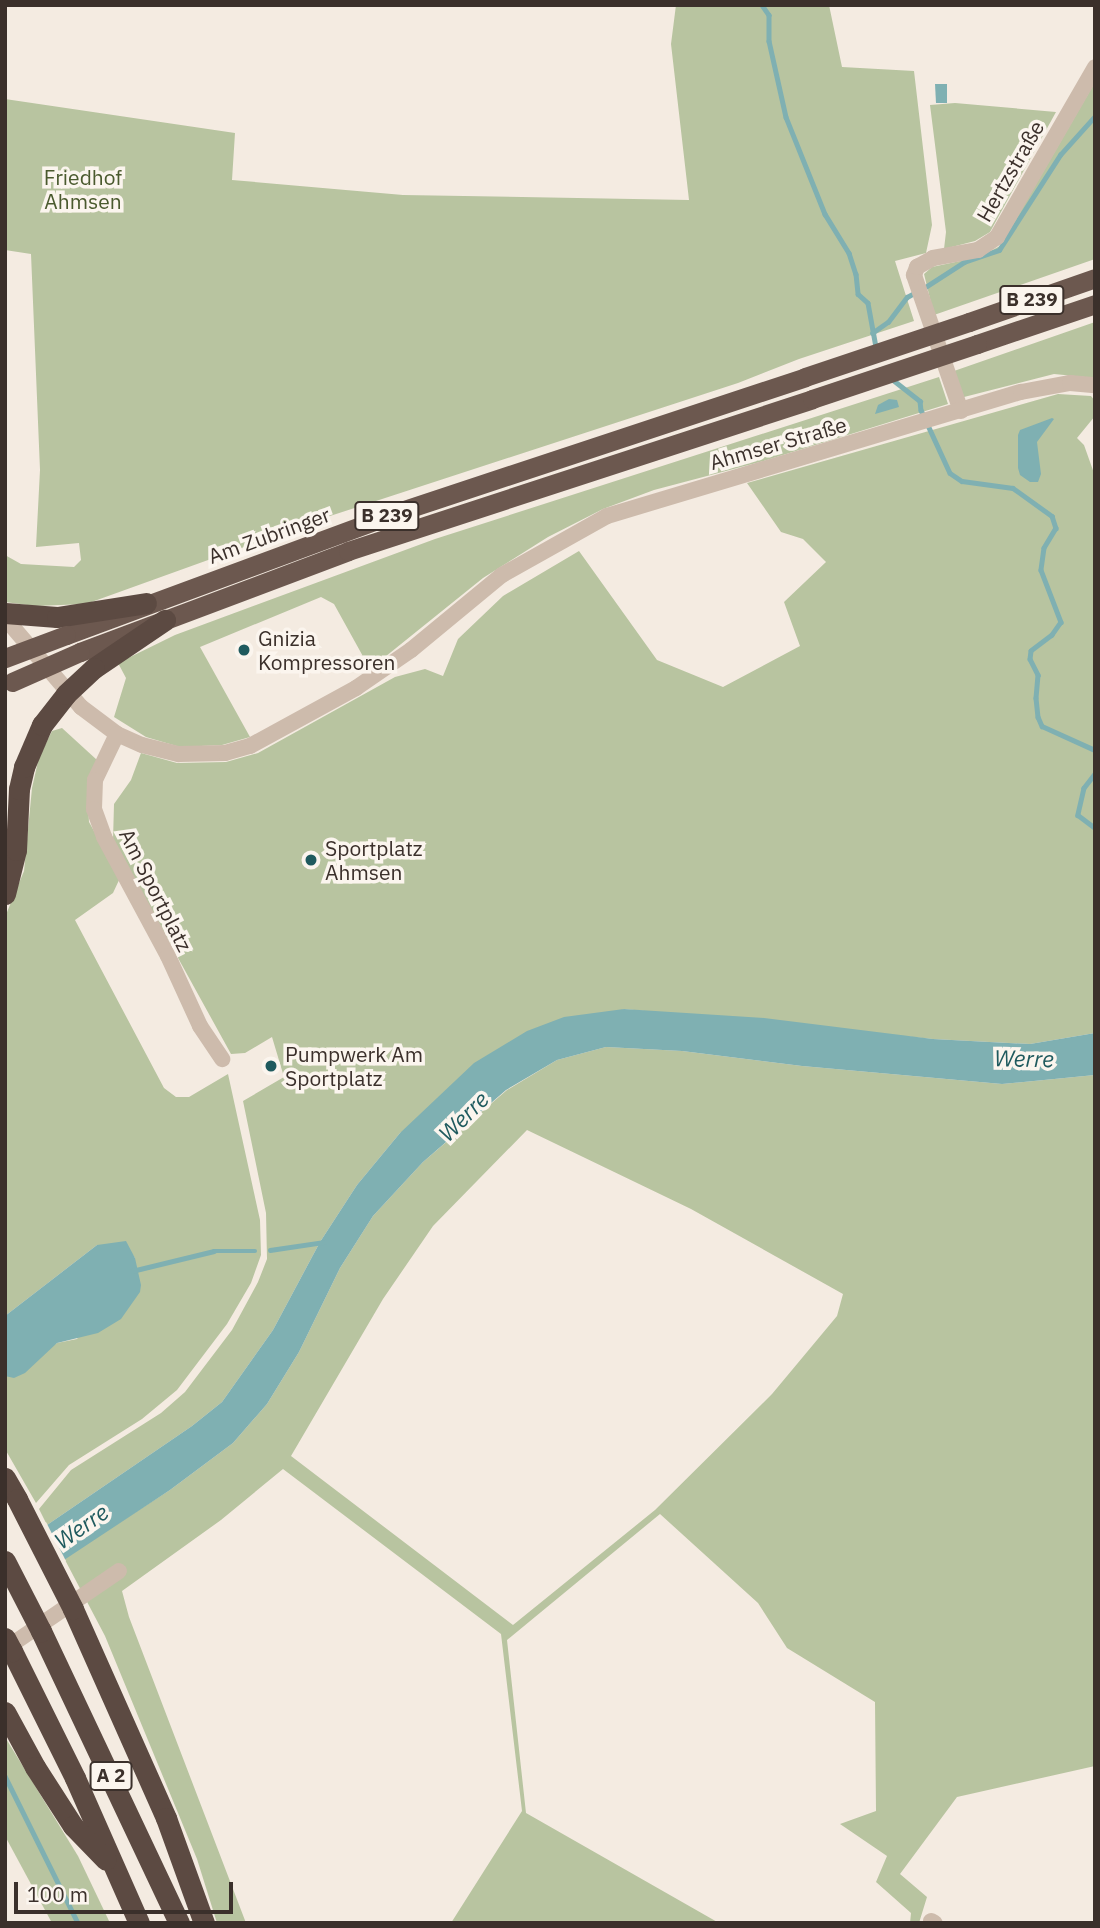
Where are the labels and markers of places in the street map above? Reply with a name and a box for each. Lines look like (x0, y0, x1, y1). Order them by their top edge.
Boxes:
place label: Gnizia Kompressoren (258, 625, 395, 675)
marker: Gnizia Kompressoren (236, 642, 252, 658)
place label: Sportplatz Ahmsen (325, 835, 423, 885)
marker: Sportplatz Ahmsen (303, 852, 319, 868)
place label: Pumpwerk Am Sportplatz (285, 1041, 423, 1091)
marker: Pumpwerk Am Sportplatz (263, 1058, 279, 1074)

